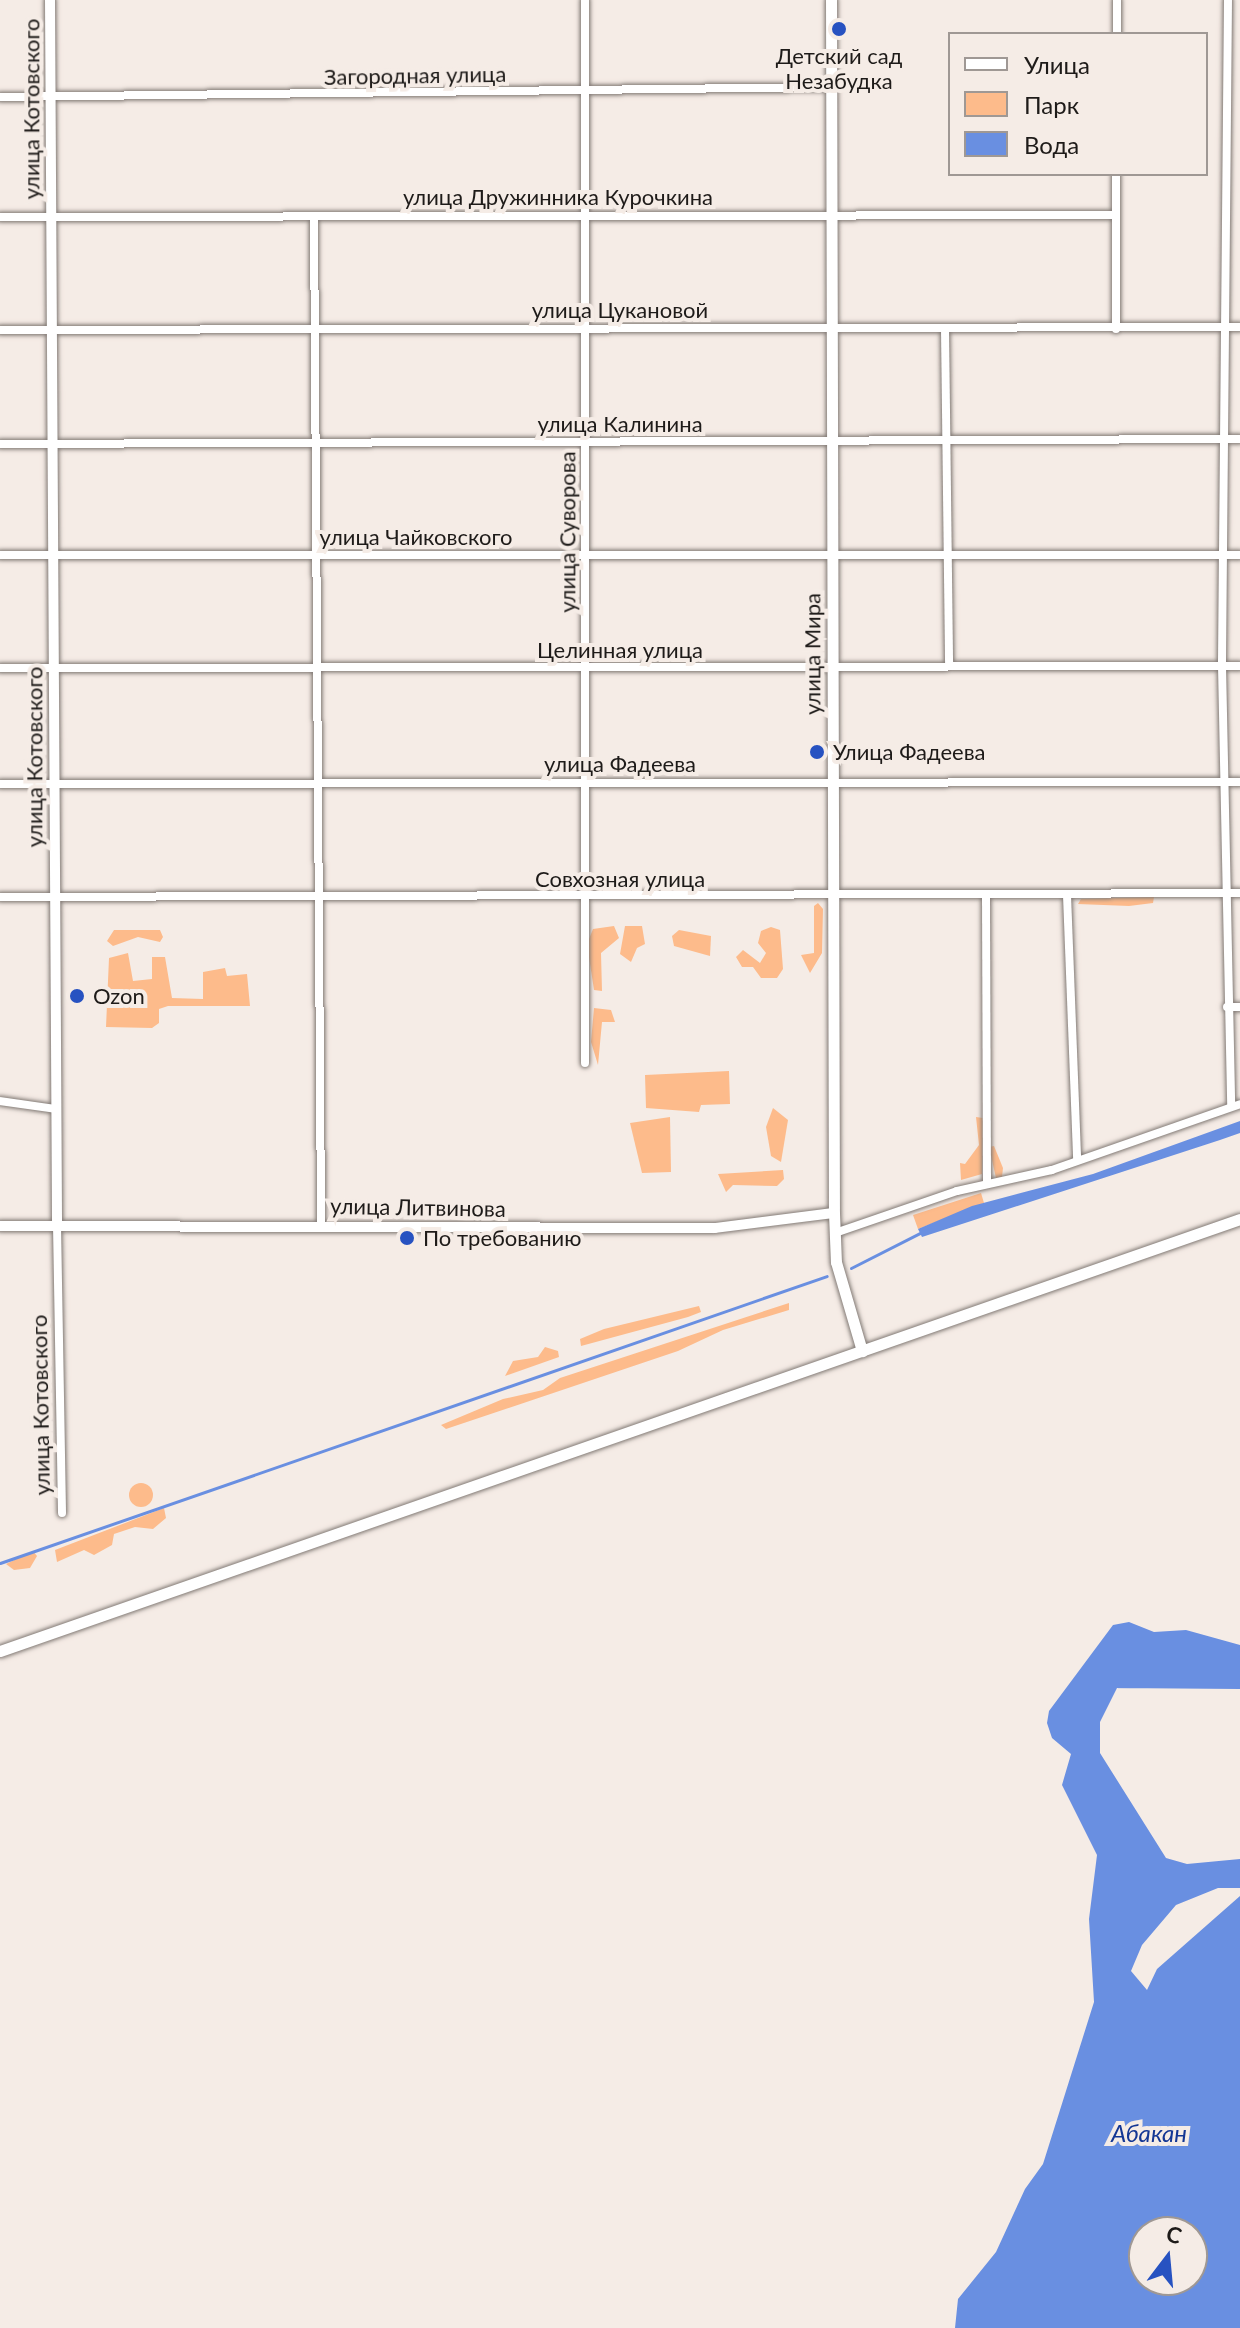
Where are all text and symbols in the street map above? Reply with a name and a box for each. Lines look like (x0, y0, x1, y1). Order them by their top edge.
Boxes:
street label: улица Котовского (18, 19, 44, 199)
marker: Детский сад Незабудка (830, 20, 848, 38)
legend (948, 32, 1208, 176)
place label: Детский сад Незабудка (776, 42, 902, 94)
text: Улица (1024, 50, 1090, 79)
street label: Загородная улица (324, 60, 506, 90)
text: Парк (1024, 90, 1079, 119)
text: Вода (1024, 130, 1079, 159)
street label: улица Дружинника Курочкина (403, 184, 713, 210)
street label: улица Цукановой (532, 297, 708, 323)
street label: улица Калинина (537, 411, 703, 437)
street label: улица Суворова (554, 451, 580, 613)
street label: улица Чайковского (320, 524, 512, 550)
street label: улица Мира (799, 593, 825, 715)
street label: Целинная улица (537, 637, 703, 663)
street label: улица Котовского (21, 667, 47, 847)
place label: Улица Фадеева (833, 739, 986, 765)
marker: Улица Фадеева (808, 743, 826, 761)
street label: улица Фадеева (544, 751, 696, 777)
street label: Совхозная улица (535, 866, 705, 892)
place label: Ozon (93, 983, 145, 1009)
marker: Ozon (68, 987, 86, 1005)
street label: улица Литвинова (330, 1192, 506, 1222)
place label: По требованию (423, 1225, 581, 1251)
marker: По требованию (398, 1229, 416, 1247)
street label: улица Котовского (25, 1314, 55, 1496)
water label: Абакан (1111, 2119, 1187, 2147)
north arrow (1128, 2216, 1208, 2296)
text: С (1163, 2219, 1185, 2249)

